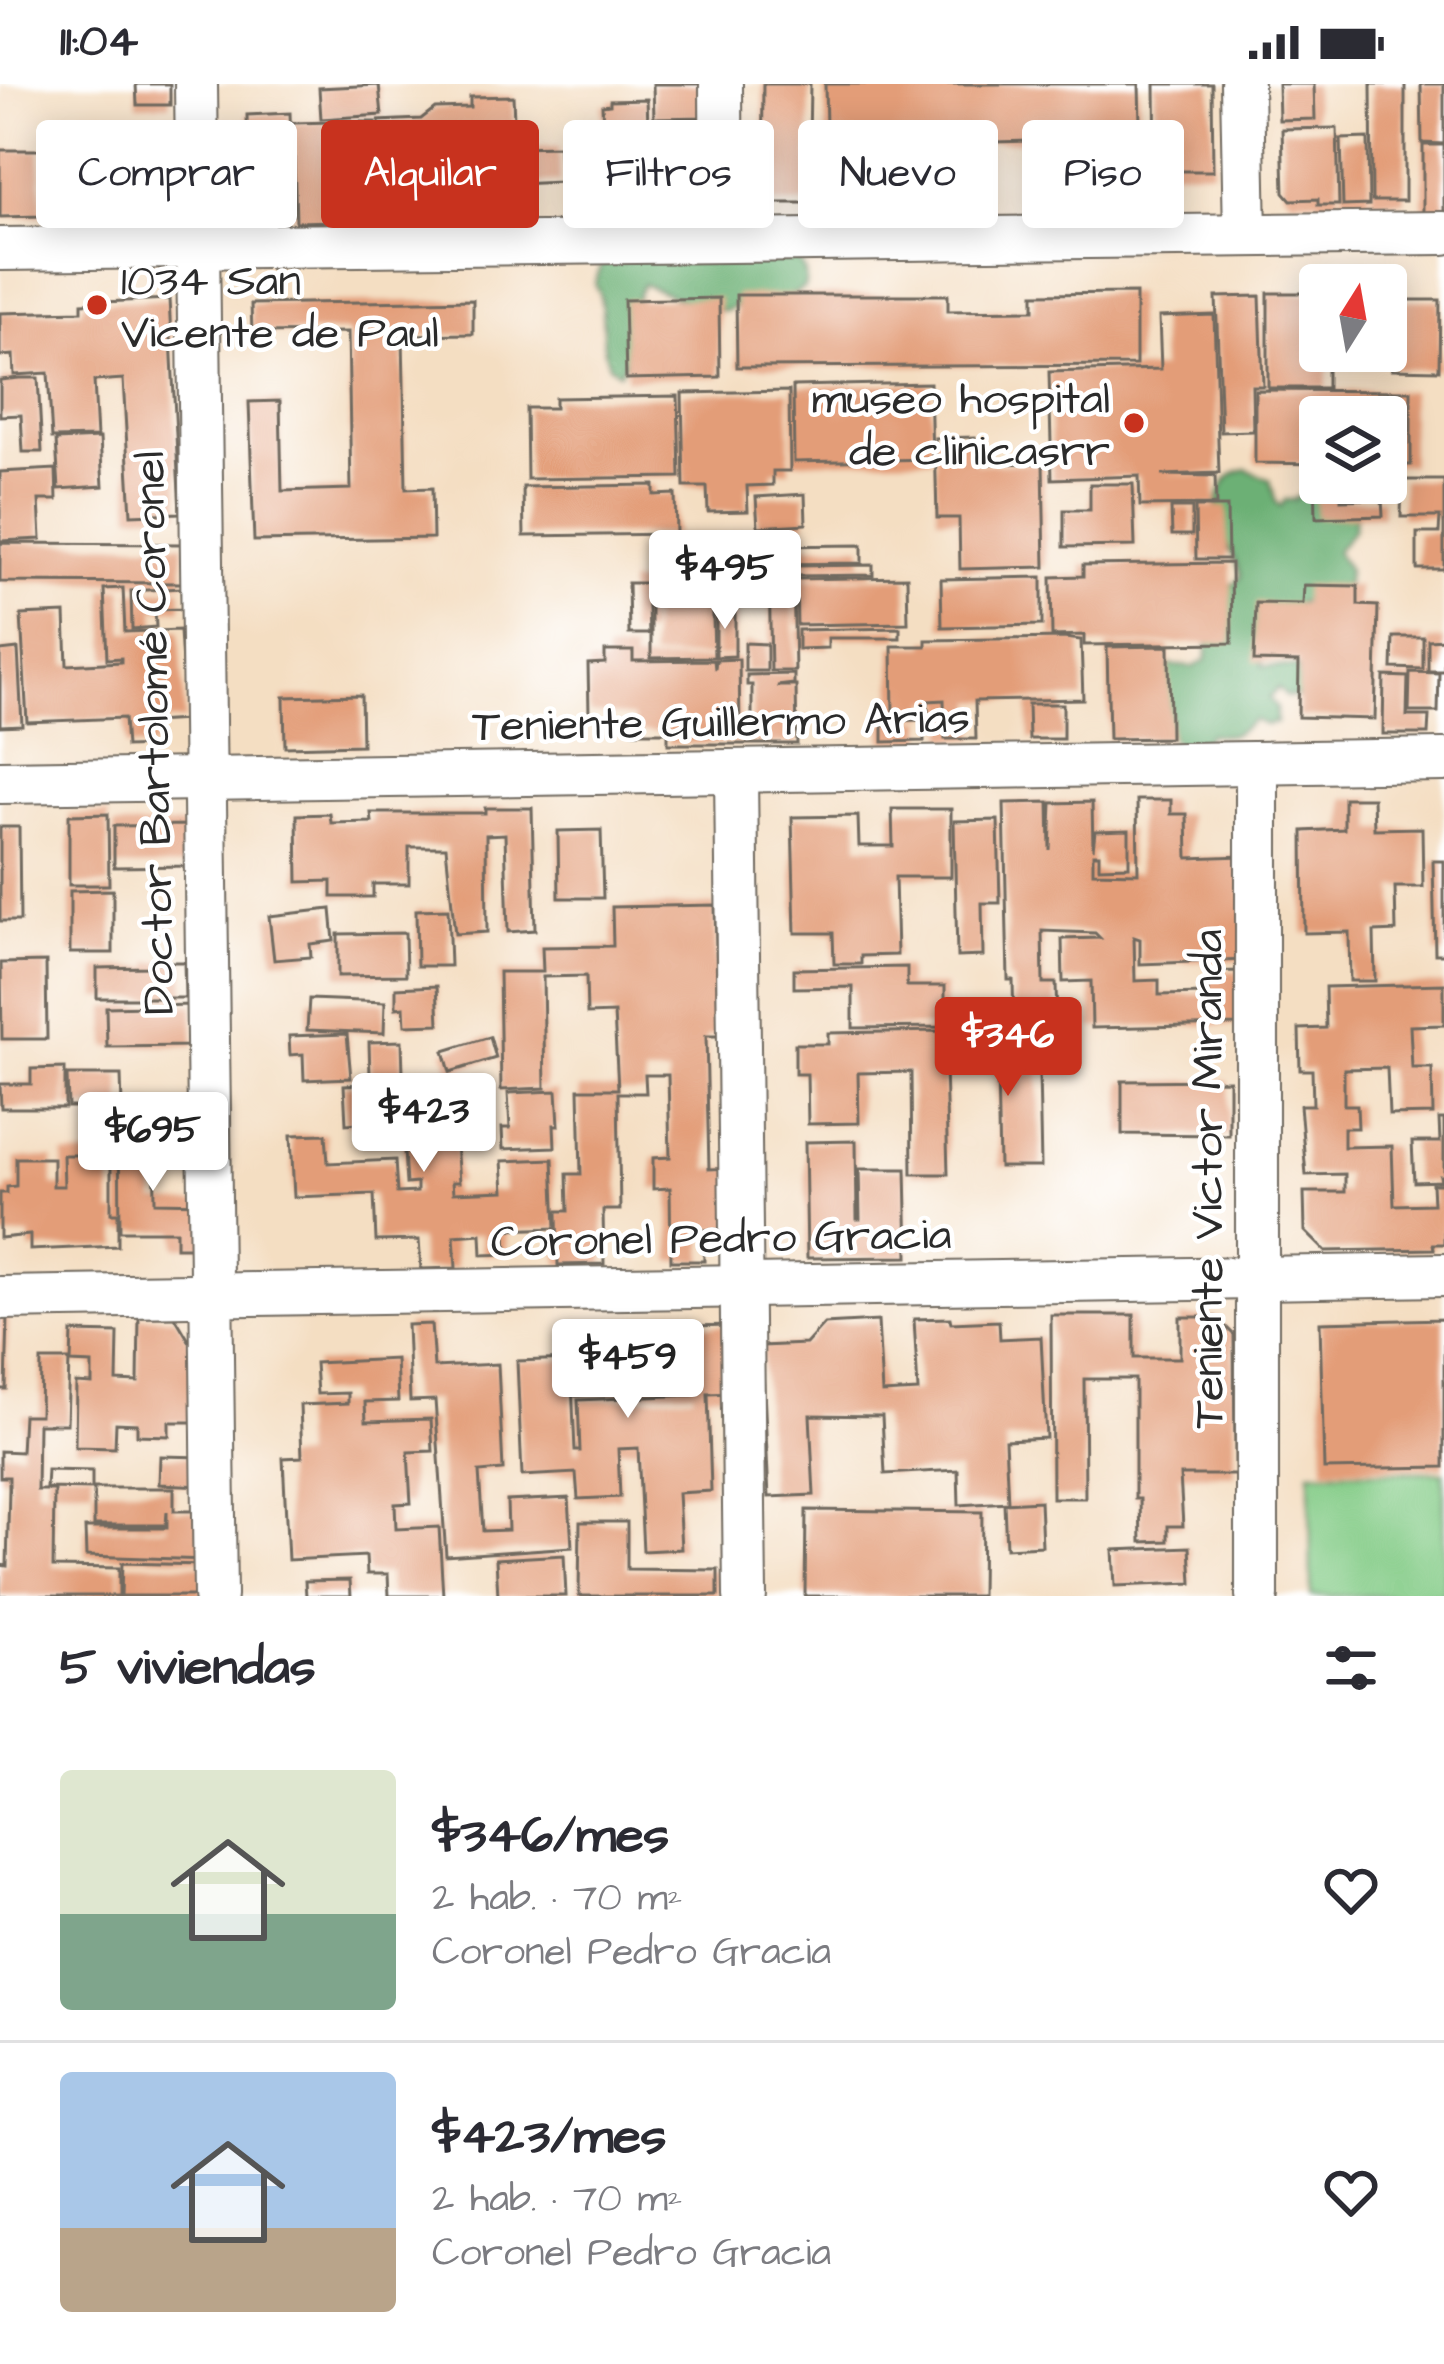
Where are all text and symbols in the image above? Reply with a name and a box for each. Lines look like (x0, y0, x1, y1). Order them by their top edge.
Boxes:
text: 11:04 (60, 11, 138, 73)
chip: Comprar (36, 120, 297, 228)
chip: Alquilar (321, 120, 539, 228)
chip: Filtros (563, 120, 774, 228)
chip: Nuevo (798, 120, 998, 228)
chip: Piso (1022, 120, 1184, 228)
place label: 1034 San Vicente de Paul (121, 251, 439, 365)
north arrow (1299, 264, 1407, 372)
map controls (1299, 264, 1407, 504)
marker: 1034 San Vicente de Paul (84, 292, 110, 318)
place label: museo hospital de clinicasrr (812, 369, 1110, 483)
button: layers (1299, 396, 1407, 504)
marker: museo hospital de clinicasrr (1121, 410, 1147, 436)
street label: Doctor Bartolomé Coronel (119, 451, 191, 1015)
pin: $495 (654, 530, 796, 632)
text: $495 (676, 542, 774, 596)
street label: Teniente Guillermo Arias (472, 688, 970, 758)
street label: Teniente Victor Miranda (1178, 929, 1240, 1429)
pin: $346 (937, 997, 1079, 1099)
text: $346 (962, 1009, 1054, 1063)
pin: $423 (353, 1073, 495, 1175)
text: $423 (379, 1085, 469, 1139)
pin: $695 (82, 1092, 224, 1194)
text: $695 (105, 1104, 201, 1158)
street label: Coronel Pedro Gracia (490, 1204, 952, 1274)
pin: $459 (557, 1319, 699, 1421)
text: $459 (579, 1331, 677, 1385)
text: 5 viviendas (60, 1633, 316, 1704)
icon: filters (1318, 1635, 1384, 1701)
text: $346/mes (432, 1801, 669, 1872)
icon: home (156, 1818, 300, 1962)
icon: heart (1318, 1857, 1384, 1923)
text: 2 hab. · 70 m² (432, 1872, 682, 1926)
text: Coronel Pedro Gracia (432, 1926, 831, 1980)
text: $423/mes (432, 2102, 666, 2173)
icon: home (156, 2120, 300, 2264)
icon: heart (1318, 2159, 1384, 2225)
text: 2 hab. · 70 m² (432, 2173, 682, 2227)
text: Coronel Pedro Gracia (432, 2227, 831, 2281)

